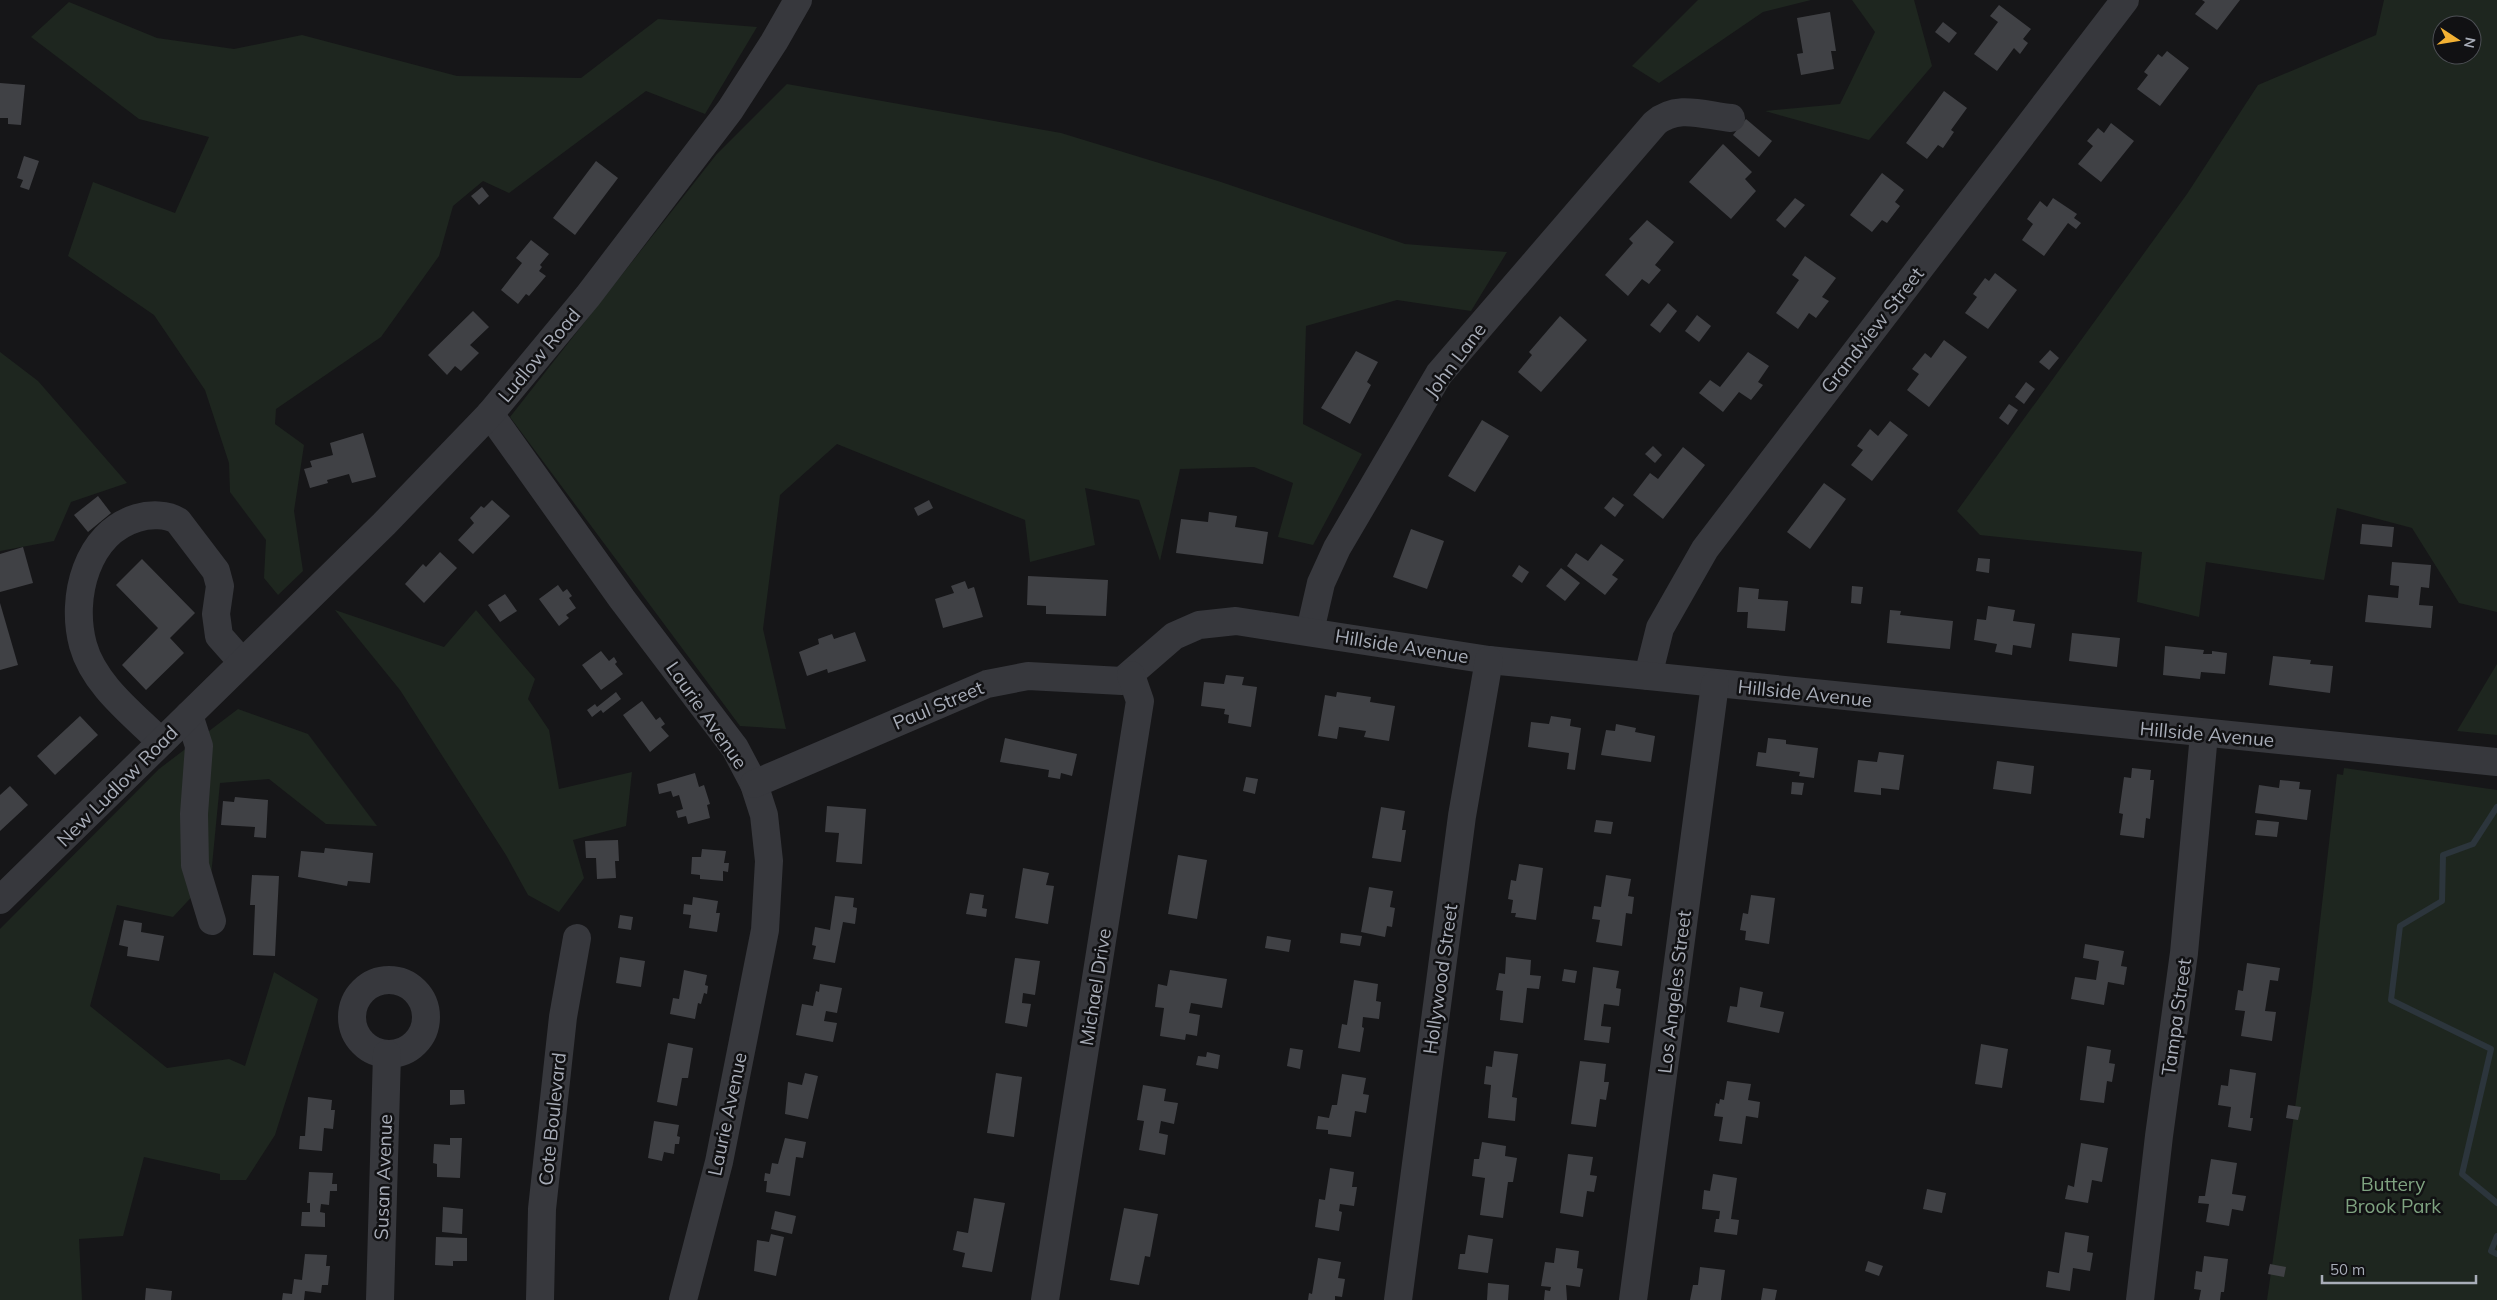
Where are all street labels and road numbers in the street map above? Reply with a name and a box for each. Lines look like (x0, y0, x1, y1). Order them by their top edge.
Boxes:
street label: Grandview Street (1815, 262, 1929, 398)
street label: Ludlow Road (493, 303, 585, 407)
street label: John Lane (1419, 318, 1491, 402)
street label: Hillside Avenue (1333, 624, 1471, 668)
street label: Laurie Avenue (661, 657, 753, 773)
street label: Hillside Avenue (1737, 674, 1873, 712)
street label: Paul Street (889, 675, 987, 735)
street label: Hillside Avenue (2139, 716, 2275, 752)
street label: New Ludlow Road (51, 720, 183, 852)
street label: Hollywood Street (1418, 902, 1462, 1056)
street label: Los Angeles Street (1652, 909, 1696, 1075)
street label: Michael Drive (1074, 927, 1116, 1047)
street label: Tampa Street (2156, 956, 2196, 1077)
street label: Laurie Avenue (702, 1050, 752, 1178)
street label: Cote Boulevard (533, 1051, 571, 1187)
street label: Susan Avenue (369, 1114, 397, 1240)

